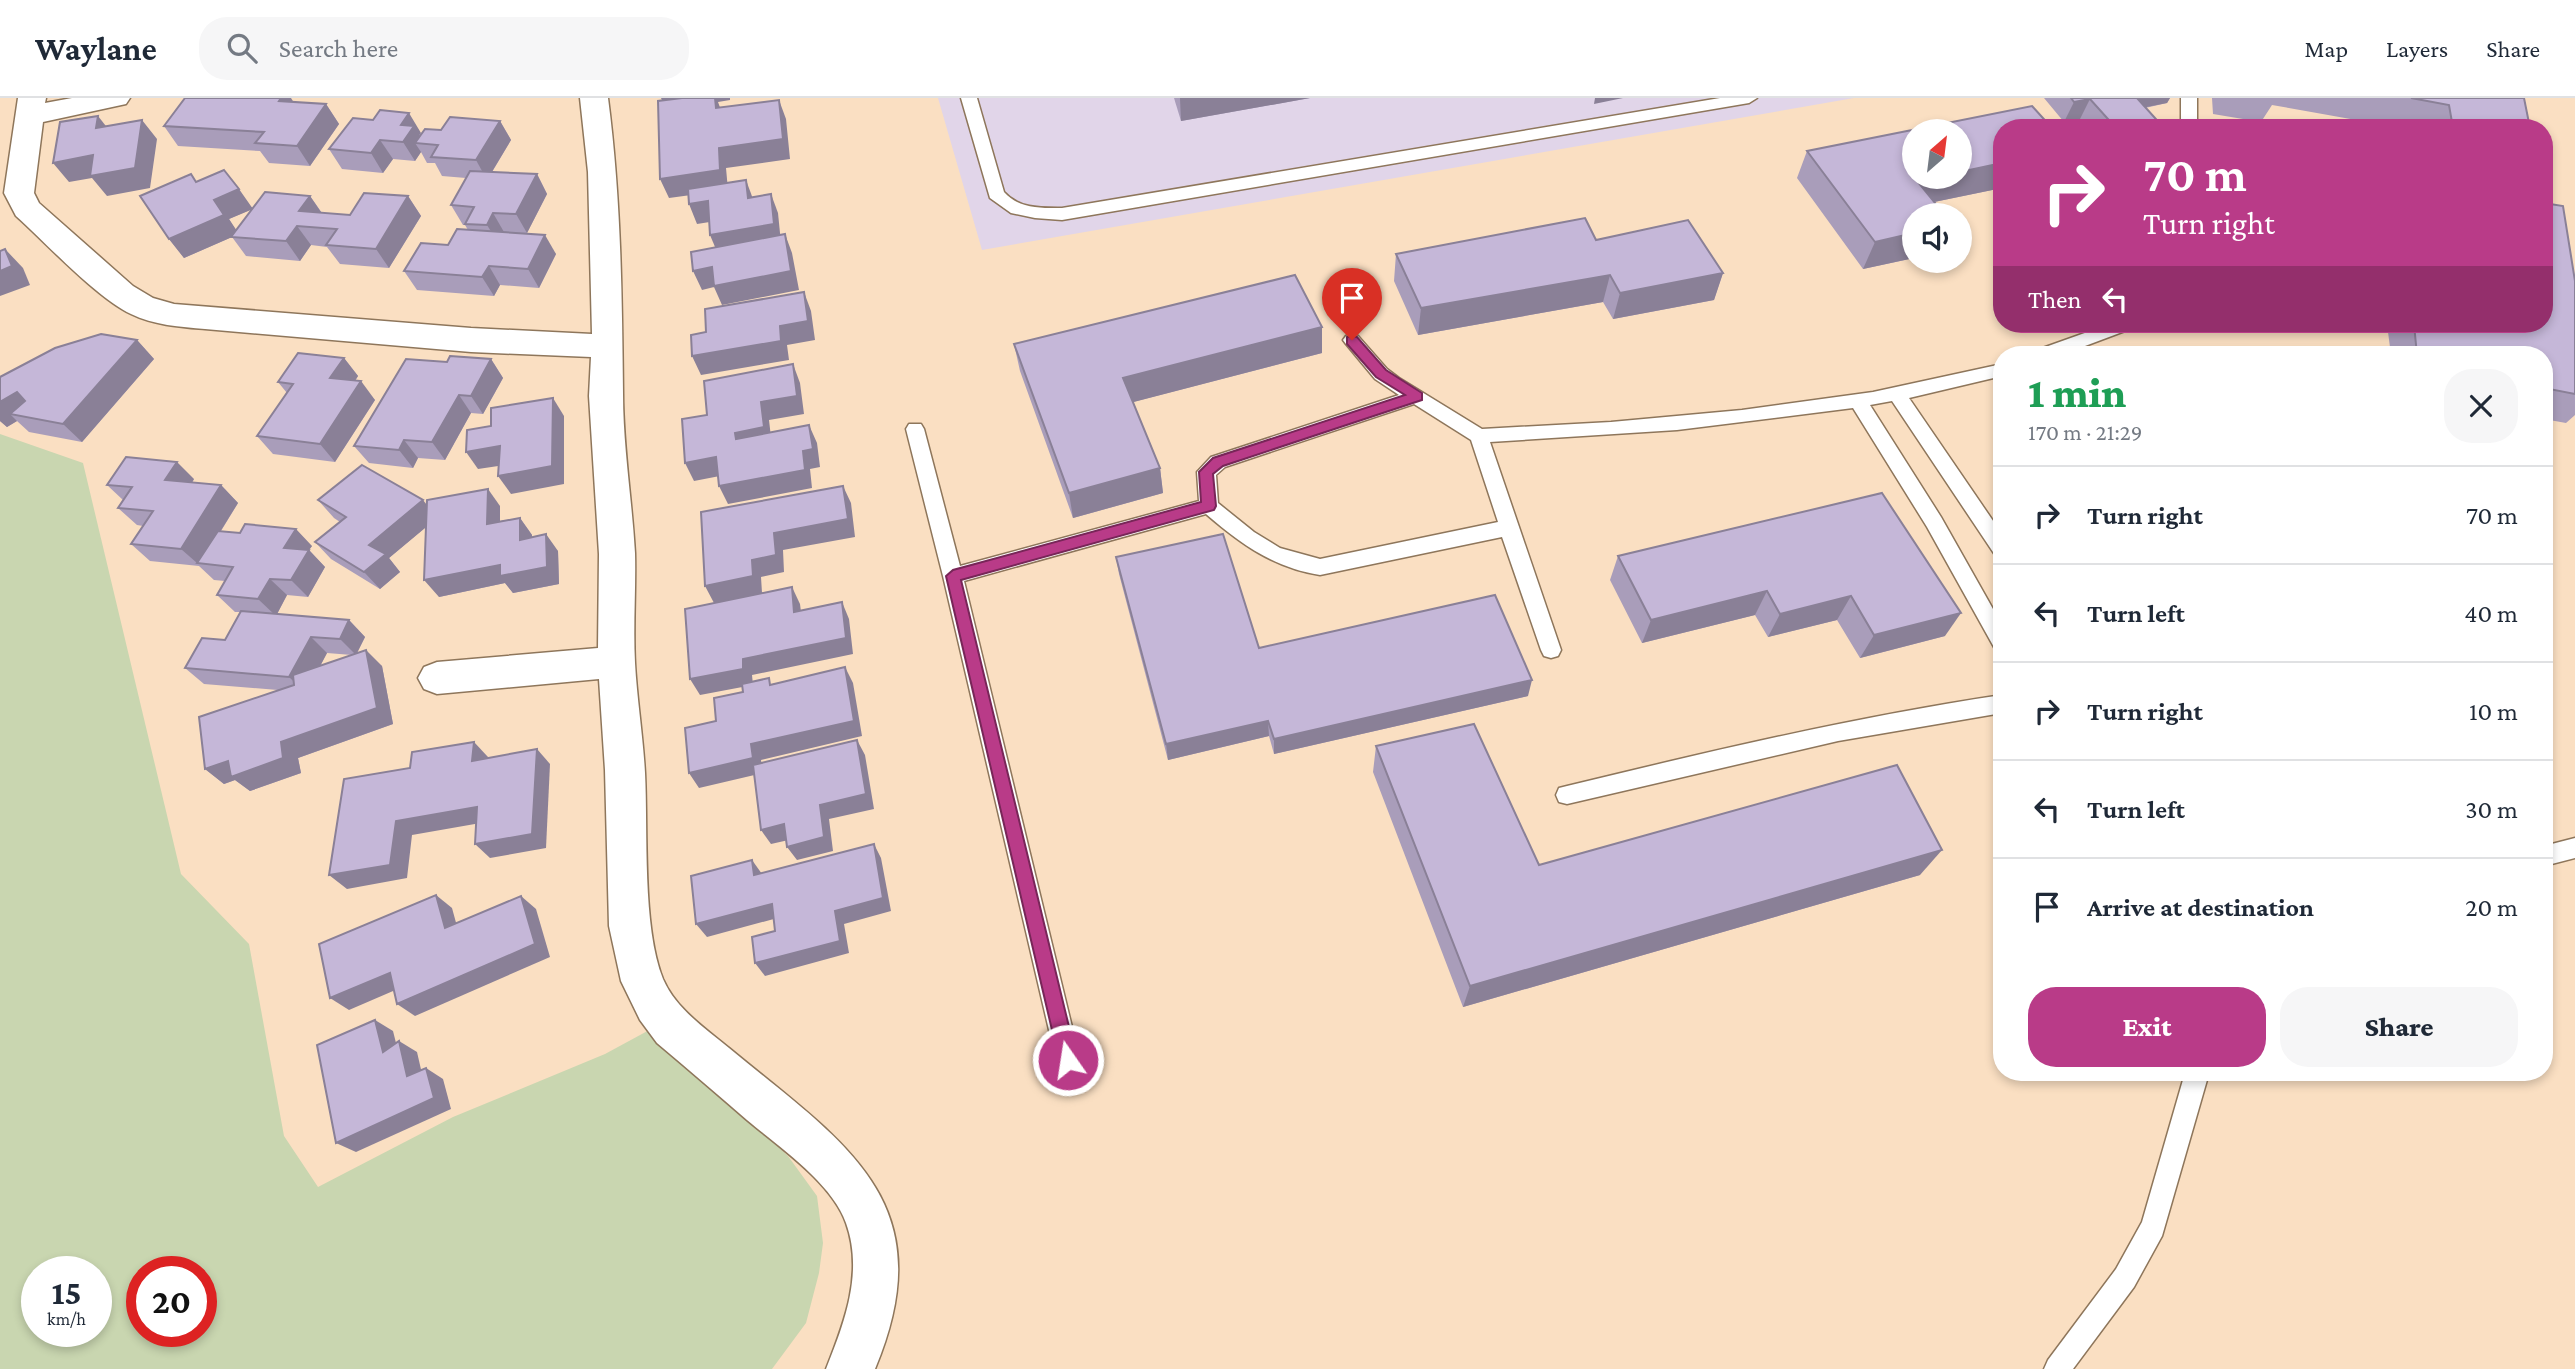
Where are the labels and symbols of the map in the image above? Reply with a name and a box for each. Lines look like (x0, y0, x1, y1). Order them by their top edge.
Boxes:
north arrow (1902, 119, 1972, 189)
pin (1322, 268, 1382, 340)
position arrow (1031, 1023, 1105, 1097)
speed limit sign: 20 (126, 1256, 217, 1347)

